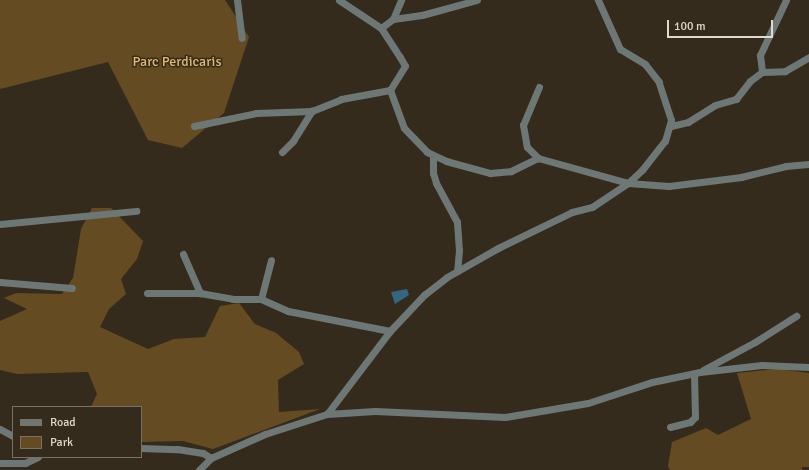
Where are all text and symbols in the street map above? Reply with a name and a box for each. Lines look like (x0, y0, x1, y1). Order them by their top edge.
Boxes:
scale bar (669, 12, 775, 38)
text: 100 m (674, 19, 706, 34)
park label: Parc Perdicaris (132, 54, 222, 70)
legend (12, 406, 142, 458)
text: Road (50, 415, 76, 430)
text: Park (50, 435, 73, 450)

